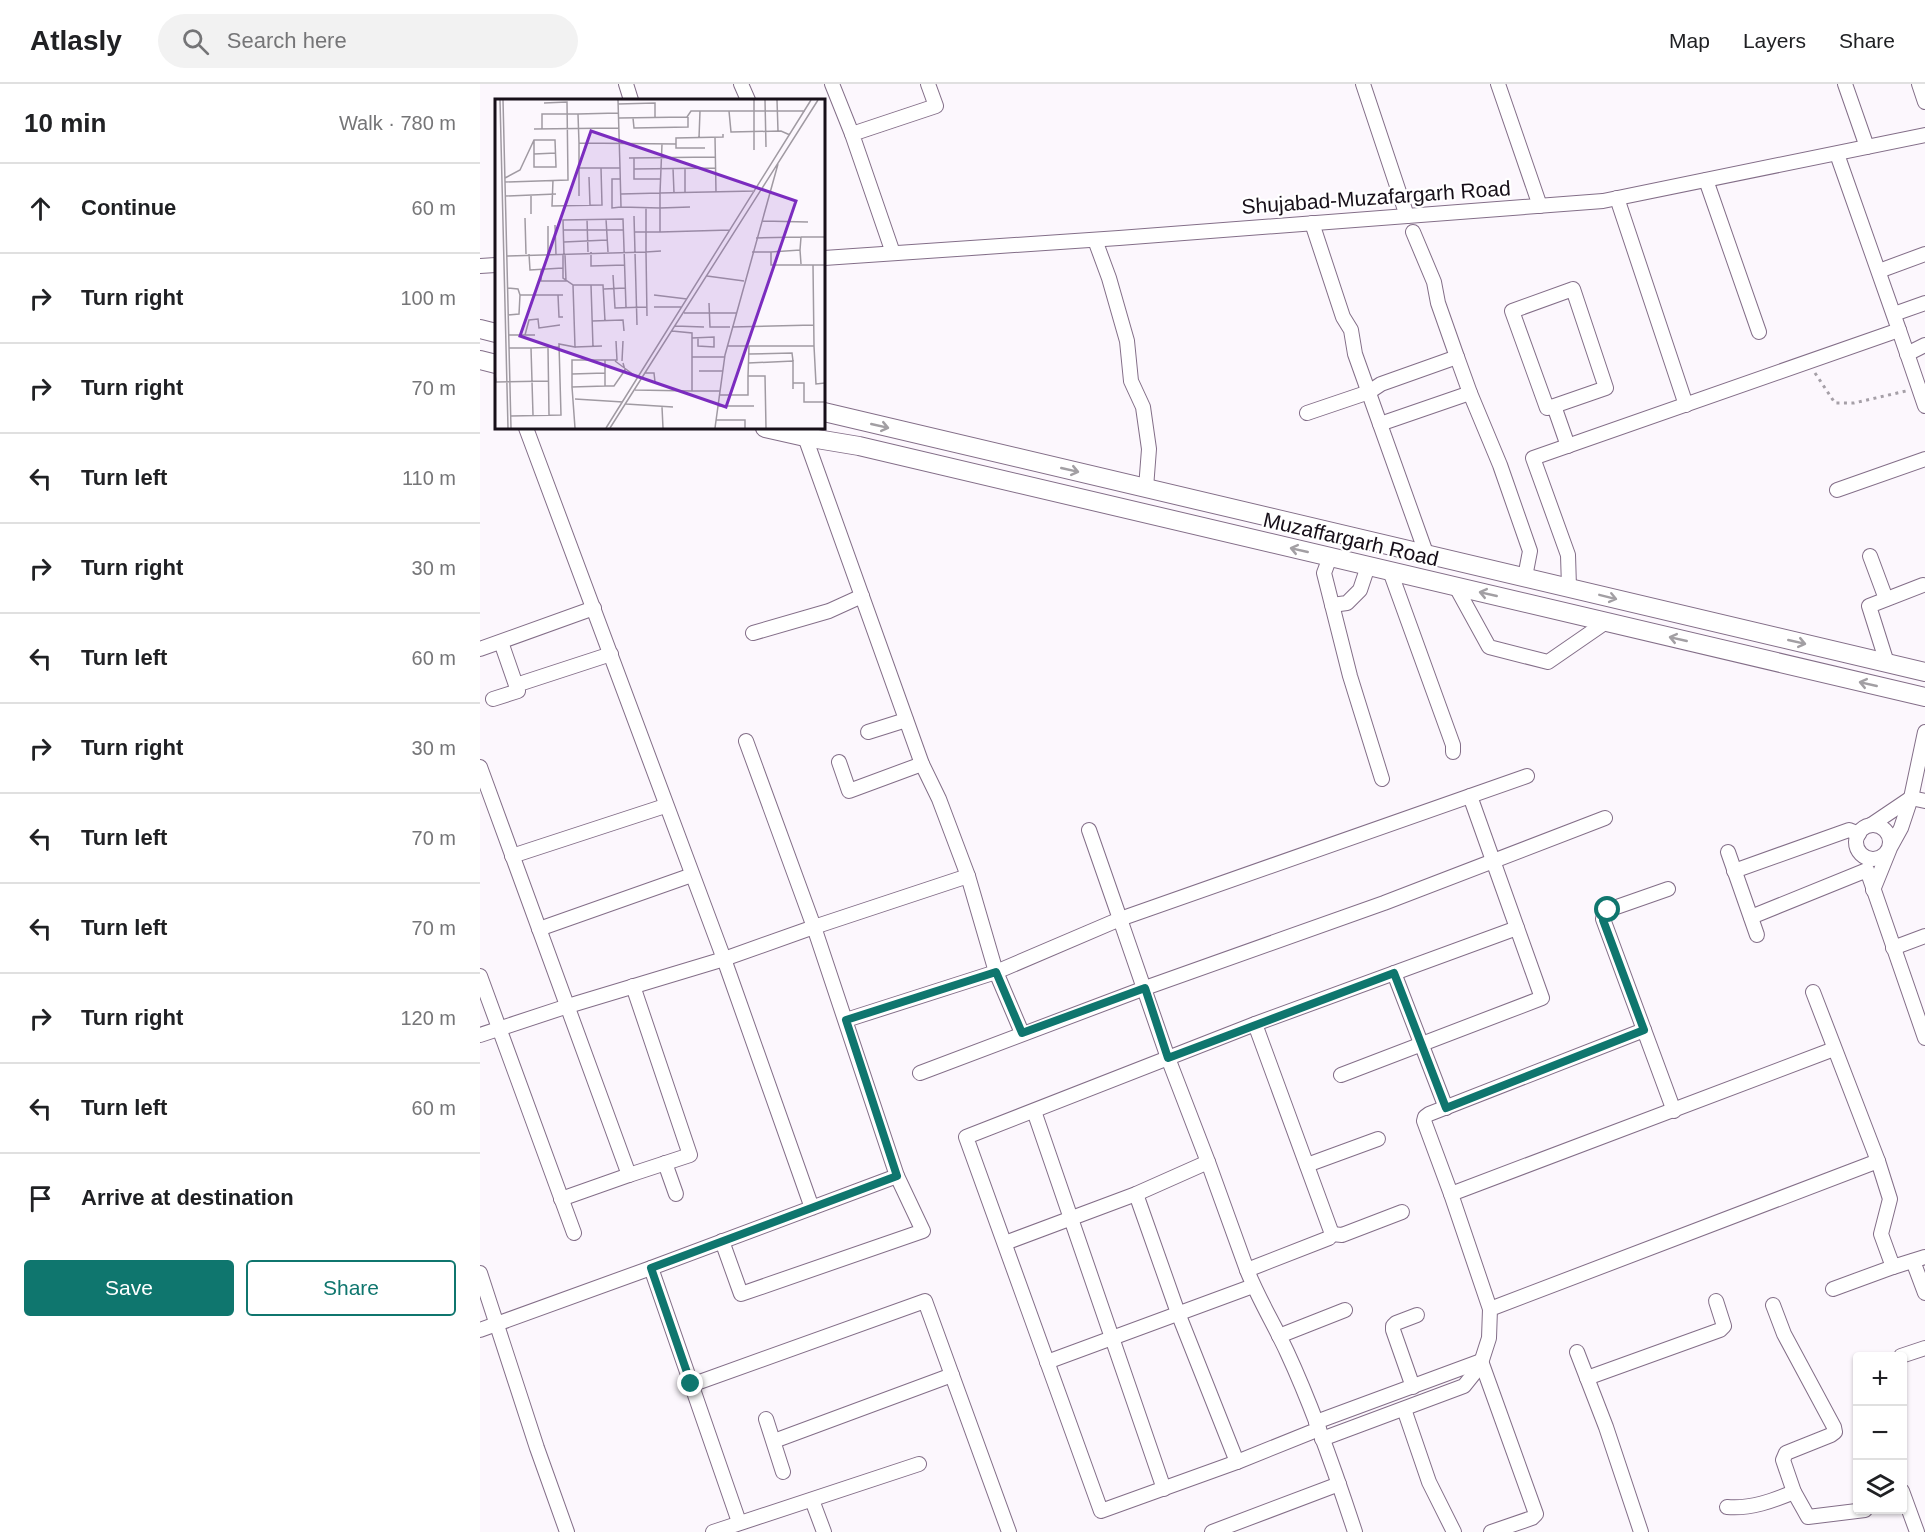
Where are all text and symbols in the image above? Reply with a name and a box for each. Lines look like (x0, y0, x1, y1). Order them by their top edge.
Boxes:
search box (158, 14, 578, 68)
text: Atlasly (30, 25, 122, 56)
icon: search (179, 25, 212, 58)
text: Search here (227, 28, 347, 53)
text: Map (1669, 29, 1710, 52)
text: Layers (1743, 29, 1806, 52)
text: Share (1839, 29, 1895, 52)
inset map (495, 99, 825, 429)
text: 10 min (24, 108, 106, 138)
text: Walk · 780 m (339, 112, 456, 134)
street label: Shujabad-Muzafargarh Road (1241, 176, 1511, 218)
icon: ahead (24, 192, 57, 225)
text: Continue (81, 195, 176, 220)
text: 60 m (412, 197, 456, 219)
icon: right (24, 282, 57, 315)
text: Turn right (81, 285, 183, 310)
text: 100 m (400, 287, 456, 309)
icon: right (24, 372, 57, 405)
text: Turn right (81, 375, 183, 400)
text: 70 m (412, 377, 456, 399)
one-way arrow (871, 420, 890, 432)
icon: left (24, 462, 57, 495)
text: Turn left (81, 465, 167, 490)
one-way arrow (1060, 465, 1080, 476)
text: 110 m (402, 467, 456, 489)
street label: Muzaffargarh Road (1261, 508, 1441, 570)
one-way arrow (1289, 543, 1308, 555)
icon: right (24, 552, 57, 585)
text: Turn right (81, 555, 183, 580)
text: 30 m (412, 557, 456, 579)
one-way arrow (1479, 588, 1498, 600)
one-way arrow (1598, 591, 1617, 603)
one-way arrow (1669, 632, 1688, 644)
one-way arrow (1787, 636, 1806, 648)
icon: left (24, 642, 57, 675)
text: Turn left (81, 645, 167, 670)
text: 60 m (412, 647, 456, 669)
one-way arrow (1859, 677, 1878, 689)
icon: right (24, 732, 57, 765)
text: Turn right (81, 735, 183, 760)
text: 30 m (412, 737, 456, 759)
icon: left (24, 822, 57, 855)
text: Turn left (81, 825, 167, 850)
text: 70 m (412, 827, 456, 849)
route start (1594, 896, 1620, 922)
icon: left (24, 912, 57, 945)
text: Turn left (81, 915, 167, 940)
text: 70 m (412, 917, 456, 939)
icon: right (24, 1002, 57, 1035)
text: Turn right (81, 1005, 183, 1030)
text: 120 m (400, 1007, 456, 1029)
icon: left (24, 1092, 57, 1125)
text: Turn left (81, 1095, 167, 1120)
text: 60 m (412, 1097, 456, 1119)
icon: arrive (24, 1182, 57, 1215)
text: Arrive at destination (81, 1185, 294, 1210)
button: Save (24, 1260, 234, 1316)
button: Share (246, 1260, 456, 1316)
map controls (1853, 1352, 1907, 1514)
button: + (1853, 1352, 1907, 1406)
route end (677, 1370, 703, 1396)
button: − (1853, 1406, 1907, 1460)
button: layers (1853, 1460, 1907, 1514)

